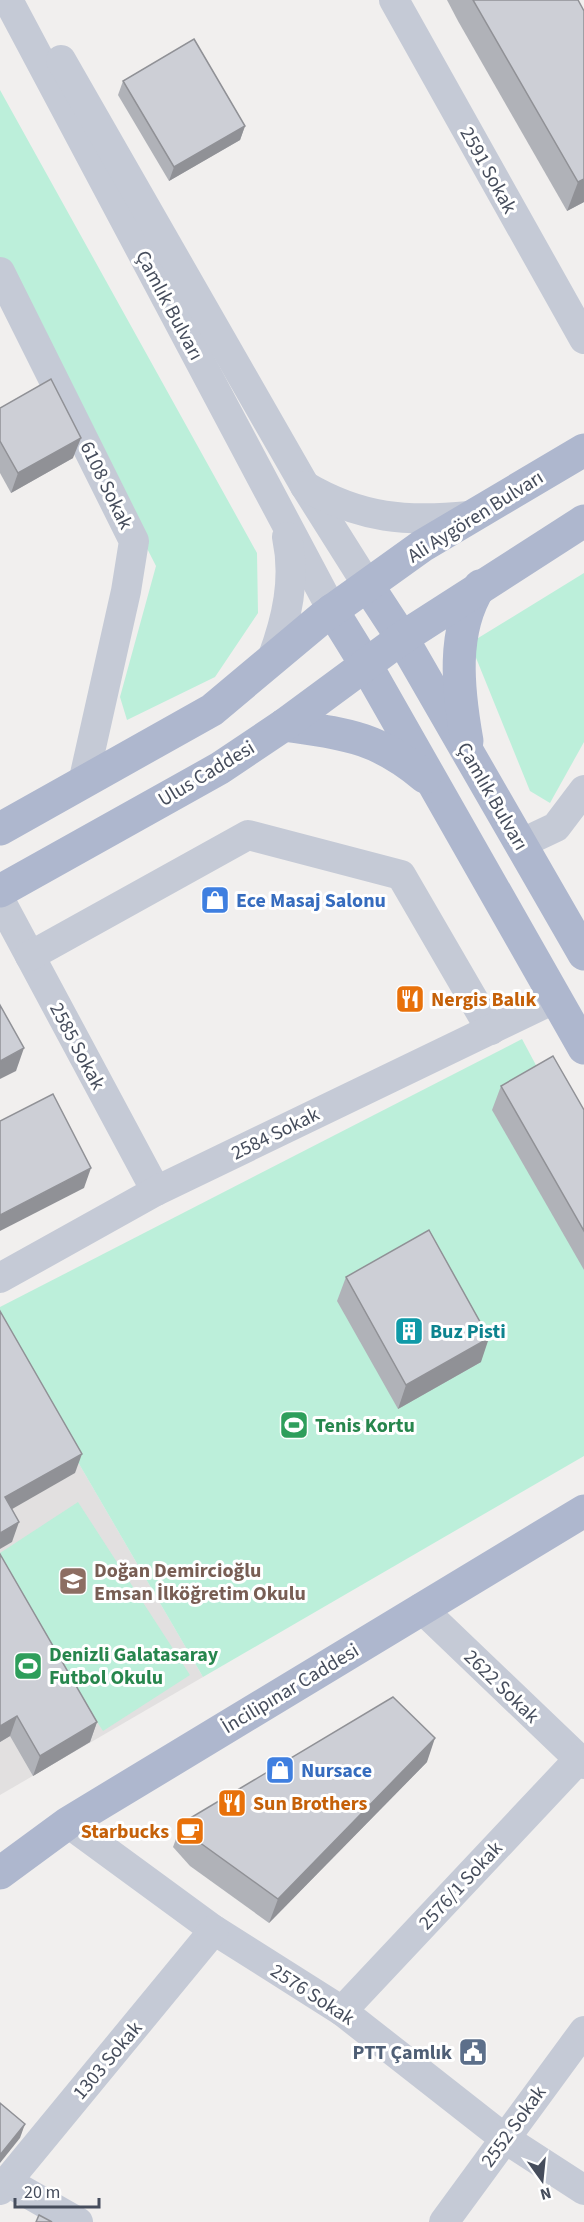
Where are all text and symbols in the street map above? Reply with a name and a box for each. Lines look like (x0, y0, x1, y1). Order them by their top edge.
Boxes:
street label: 2591 Sokak (453, 122, 523, 219)
street label: Çamlık Bulvarı (128, 246, 210, 365)
street label: 6108 Sokak (73, 437, 140, 534)
street label: Ali Aygören Bulvarı (402, 464, 549, 570)
street label: Ulus Caddesi (153, 734, 260, 814)
street label: Çamlık Bulvarı (450, 737, 534, 856)
shop icon: Ece Masaj Salonu (199, 884, 231, 916)
place label: Ece Masaj Salonu (236, 887, 386, 915)
restaurant icon: Nergis Balık (394, 983, 426, 1015)
place label: Nergis Balık (431, 986, 536, 1014)
street label: 2585 Sokak (42, 998, 112, 1095)
street label: 2584 Sokak (227, 1100, 324, 1167)
building icon: Buz Pisti (393, 1315, 425, 1347)
place label: Buz Pisti (430, 1318, 506, 1346)
sports icon: Tenis Kortu (278, 1409, 310, 1441)
place label: Tenis Kortu (315, 1412, 415, 1440)
place label: Doğan Demircioğlu Emsan İlköğretim Okulu (94, 1557, 306, 1608)
school or university icon: Doğan Demircioğlu Emsan İlköğretim Okulu (57, 1565, 89, 1597)
street label: İncilipınar Caddesi (217, 1637, 364, 1741)
place label: Denizli Galatasaray Futbol Okulu (49, 1641, 219, 1692)
street label: 2622 Sokak (457, 1644, 545, 1730)
sports icon: Denizli Galatasaray Futbol Okulu (12, 1650, 44, 1682)
shop icon: Nursace (264, 1754, 296, 1786)
place label: Nursace (301, 1757, 372, 1785)
restaurant icon: Sun Brothers (216, 1787, 248, 1819)
place label: Sun Brothers (253, 1790, 368, 1818)
cafe icon: Starbucks (174, 1815, 206, 1847)
place label: Starbucks (81, 1818, 169, 1846)
street label: 2576/1 Sokak (412, 1835, 509, 1936)
street label: 2576 Sokak (265, 1957, 360, 2032)
street label: 1303 Sokak (67, 2015, 149, 2106)
public building icon: PTT Çamlık (457, 2036, 489, 2068)
place label: PTT Çamlık (353, 2039, 452, 2067)
street label: 2552 Sokak (475, 2080, 553, 2173)
north arrow (512, 2150, 572, 2210)
scale bar (15, 2171, 99, 2209)
text: 20 m (24, 2180, 60, 2205)
text: N (538, 2182, 554, 2206)

